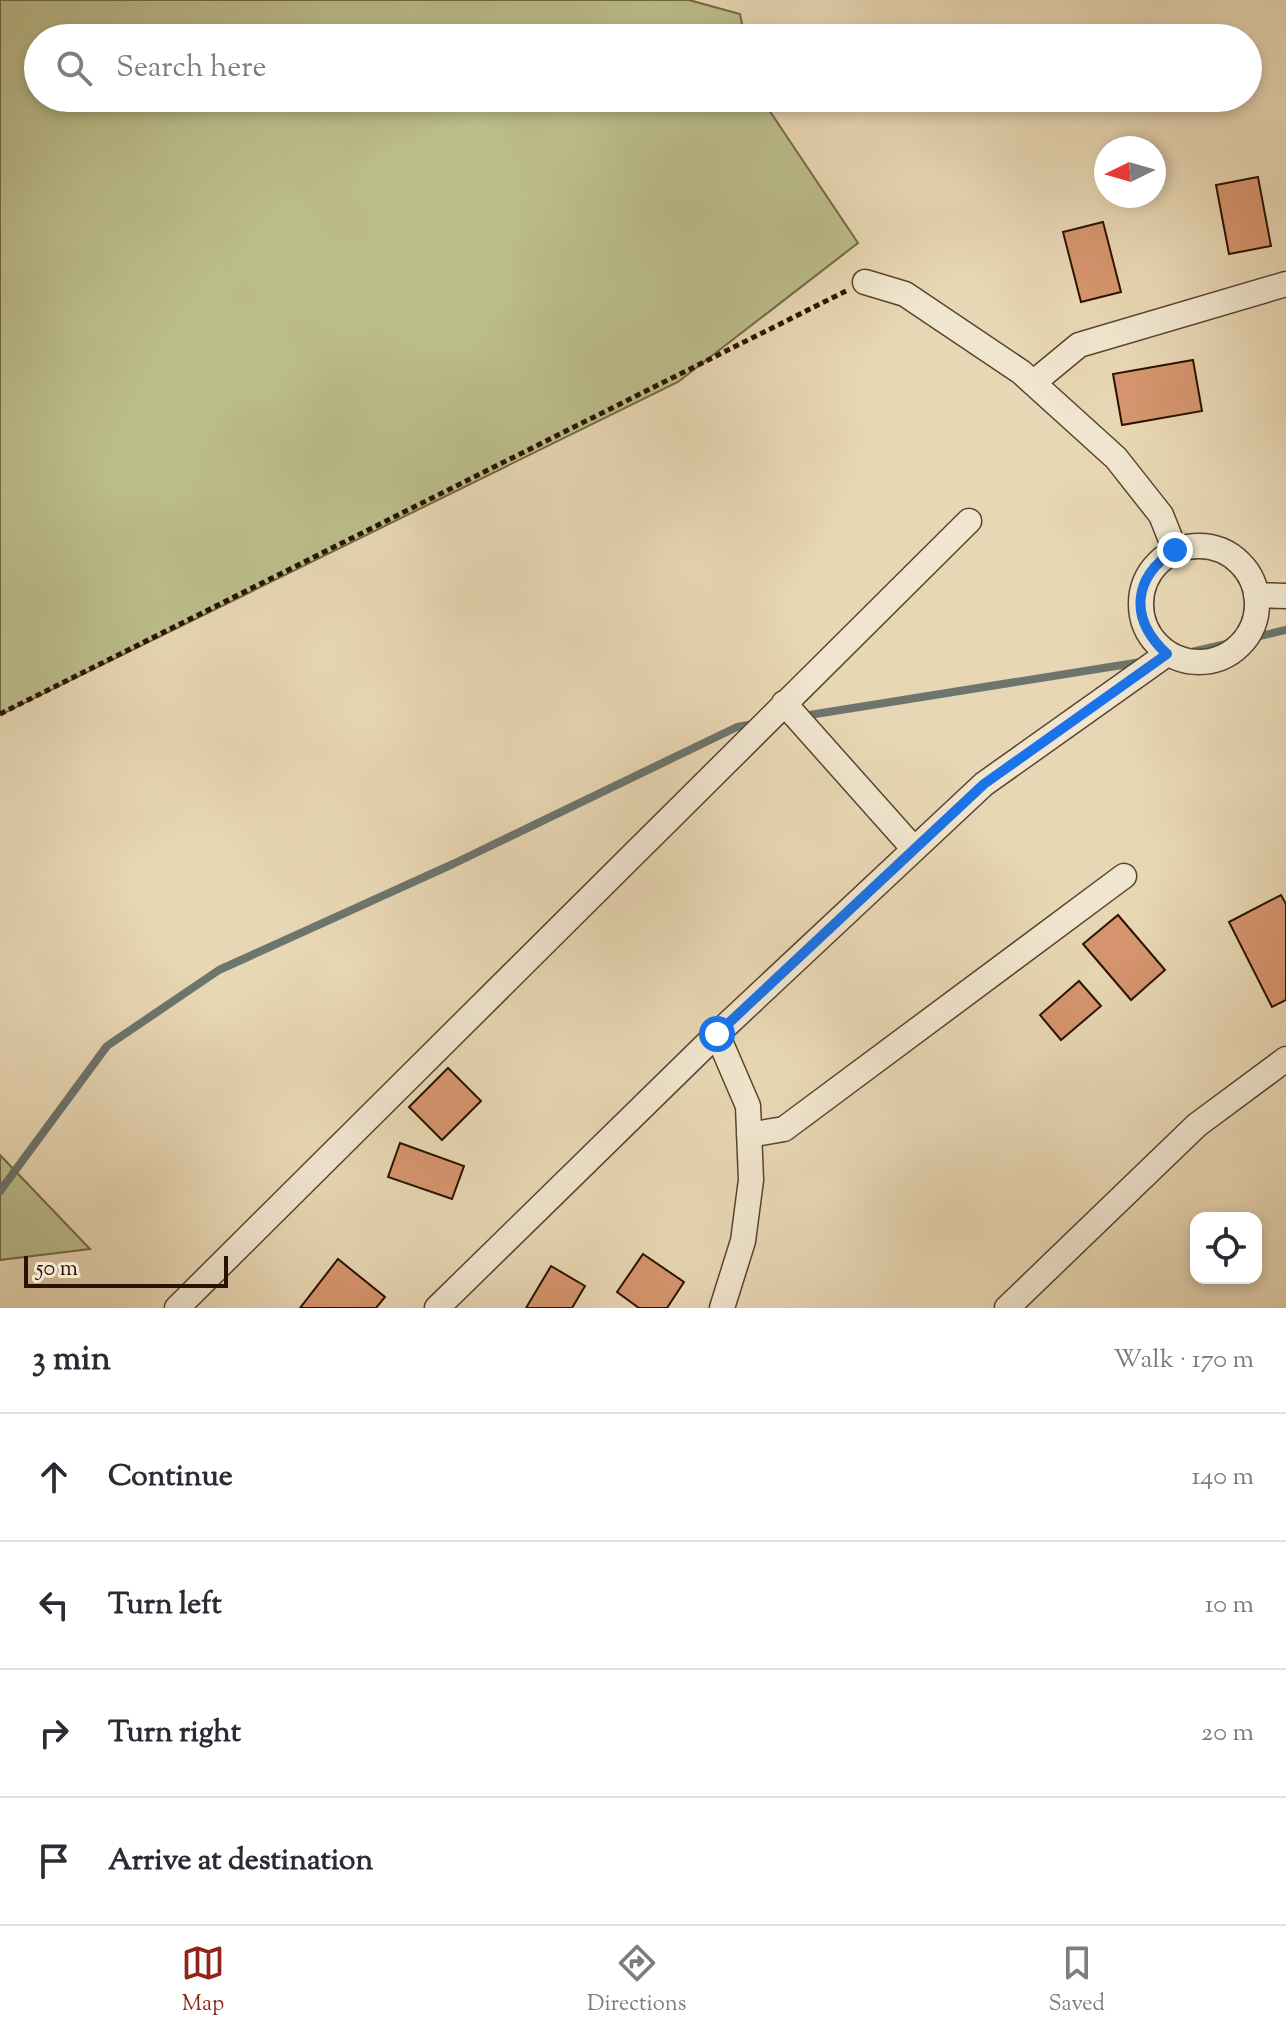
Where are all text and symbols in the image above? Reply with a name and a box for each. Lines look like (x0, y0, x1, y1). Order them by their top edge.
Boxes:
search box (24, 24, 1262, 112)
icon: search (52, 46, 96, 90)
text: Search here (116, 47, 266, 90)
north arrow (1094, 136, 1166, 208)
route end (1157, 532, 1193, 568)
route start (699, 1016, 735, 1052)
map controls (1190, 1212, 1262, 1284)
button: locate (1190, 1212, 1262, 1284)
scale bar (24, 1252, 228, 1288)
text: 50 m (36, 1254, 78, 1286)
text: 3 min (32, 1336, 111, 1385)
text: Walk · 170 m (1113, 1342, 1254, 1379)
icon: ahead (32, 1455, 76, 1499)
text: Continue (108, 1456, 233, 1499)
text: 140 m (1191, 1459, 1254, 1496)
icon: left (32, 1583, 76, 1627)
text: Turn left (108, 1584, 222, 1627)
text: 10 m (1205, 1587, 1254, 1624)
icon: right (32, 1711, 76, 1755)
text: Turn right (108, 1712, 241, 1755)
text: 20 m (1201, 1715, 1254, 1752)
icon: arrive (32, 1839, 76, 1883)
text: Arrive at destination (108, 1840, 373, 1883)
tab: Map (181, 1941, 225, 2021)
tab: Directions (587, 1941, 686, 2021)
tab: Saved (1048, 1941, 1105, 2021)

